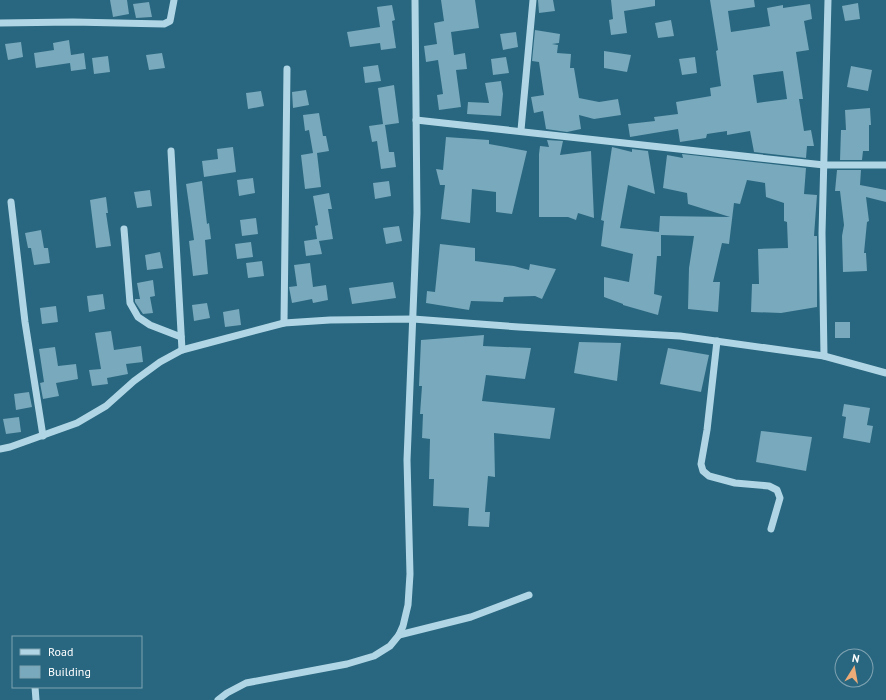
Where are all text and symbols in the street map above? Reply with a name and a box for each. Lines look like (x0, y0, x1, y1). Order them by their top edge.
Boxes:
legend (12, 636, 142, 688)
text: Road (48, 644, 73, 659)
north arrow (834, 648, 874, 688)
text: N (851, 651, 861, 666)
text: Building (48, 664, 91, 679)

